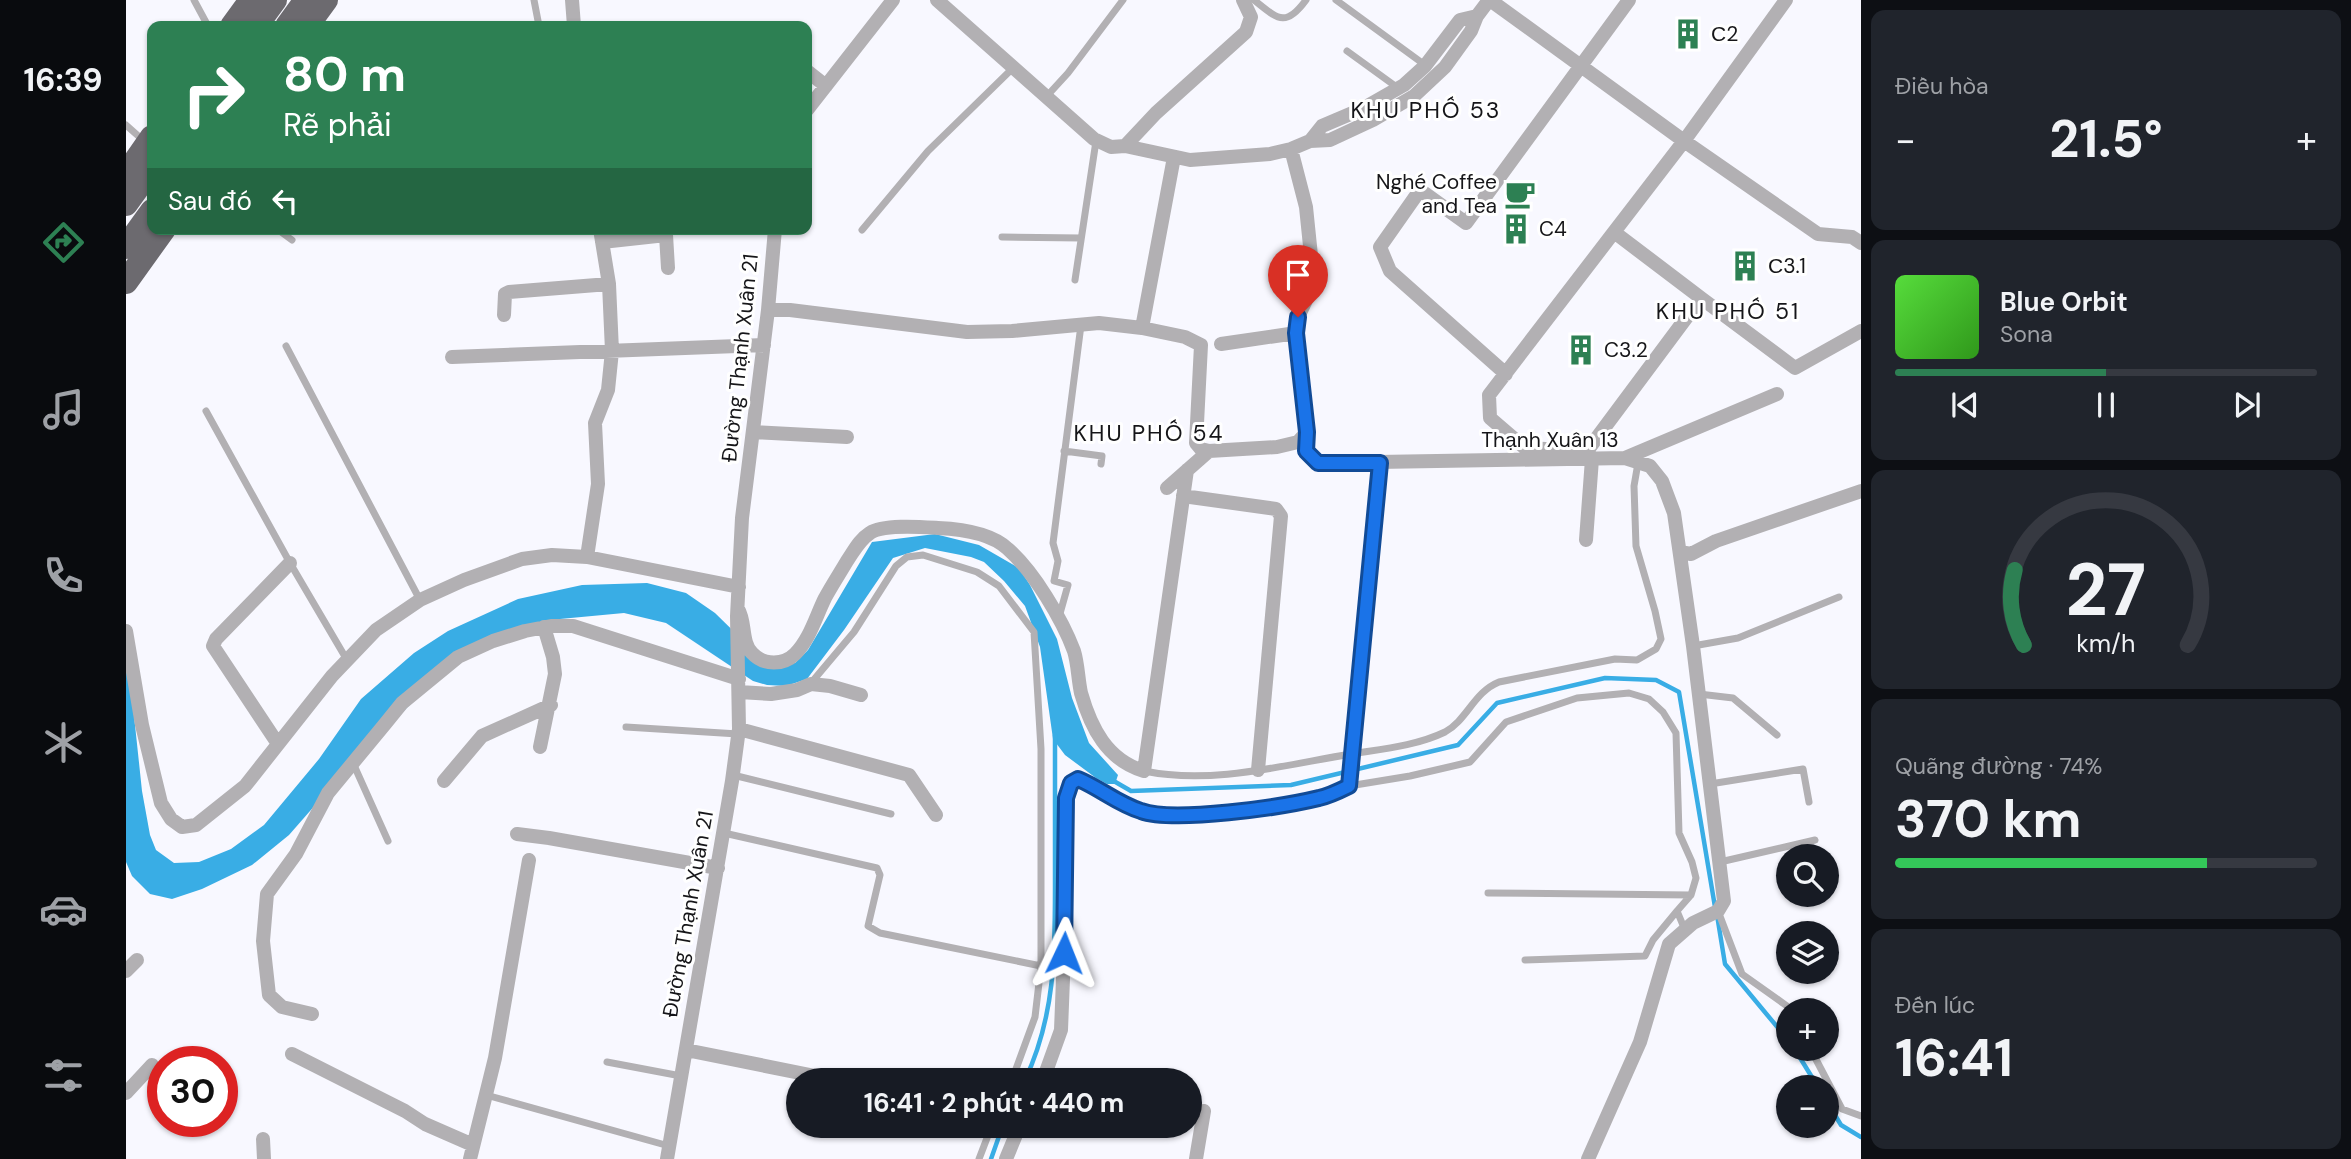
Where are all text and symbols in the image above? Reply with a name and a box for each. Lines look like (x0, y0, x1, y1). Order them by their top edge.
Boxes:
building icon: С2 (1671, 17, 1705, 51)
place label: С2 (1711, 20, 1738, 48)
text: 80 m (283, 42, 406, 106)
icon: right (168, 49, 259, 140)
text: 16:39 (24, 59, 102, 101)
text: Điều hòa (1895, 71, 1989, 101)
district label: KHU PHỐ 53 (1351, 95, 1501, 125)
text: Rẽ phải (283, 104, 392, 146)
text: 21.5° (2049, 105, 2163, 173)
text: − (1895, 115, 1916, 165)
text: + (2296, 115, 2317, 165)
place label: Nghé Coffee and Tea (1376, 168, 1497, 220)
cafe icon: Nghé Coffee and Tea (1503, 177, 1537, 211)
icon: left (266, 182, 304, 220)
text: Sau đó (168, 184, 252, 218)
building icon: C4 (1499, 212, 1533, 246)
place label: C4 (1539, 215, 1567, 243)
icon: directions (39, 218, 88, 267)
pin (1268, 245, 1328, 317)
building icon: С3.1 (1728, 249, 1762, 283)
street label: Đường Thạnh Xuân 21 (715, 252, 765, 464)
place label: С3.1 (1768, 252, 1806, 280)
icon: arrive (1279, 256, 1317, 294)
text: Blue Orbit (2000, 285, 2128, 319)
district label: KHU PHỐ 51 (1656, 296, 1800, 326)
text: Sona (2000, 319, 2053, 349)
building icon: C3.2 (1564, 333, 1598, 367)
place label: C3.2 (1604, 336, 1648, 364)
icon: music (39, 385, 88, 434)
icon: previous (1946, 386, 1984, 424)
icon: pause (2087, 386, 2125, 424)
icon: next (2228, 386, 2266, 424)
district label: KHU PHỐ 54 (1073, 418, 1225, 448)
street label: Thạnh Xuân 13 (1481, 426, 1619, 454)
text: 27 (2066, 544, 2146, 639)
icon: phone (39, 551, 88, 600)
text: km/h (2076, 627, 2136, 660)
icon: climate (39, 718, 88, 767)
text: Quãng đường · 74% (1895, 751, 2102, 781)
text: 370 km (1895, 785, 2081, 853)
street label: Đường Thạnh Xuân 21 (656, 809, 720, 1019)
map controls (1776, 844, 1839, 1138)
button: search (1776, 844, 1839, 907)
icon: car (39, 885, 88, 934)
position arrow (1027, 916, 1101, 990)
button: layers (1776, 921, 1839, 984)
text: Đến lúc (1895, 990, 1975, 1020)
button: + (1776, 998, 1839, 1061)
text: 16:41 (1895, 1024, 2013, 1092)
speed limit sign: 30 (147, 1046, 238, 1137)
icon: filters (39, 1051, 88, 1100)
button: − (1776, 1075, 1839, 1138)
text: 16:41 · 2 phút · 440 m (864, 1086, 1124, 1120)

